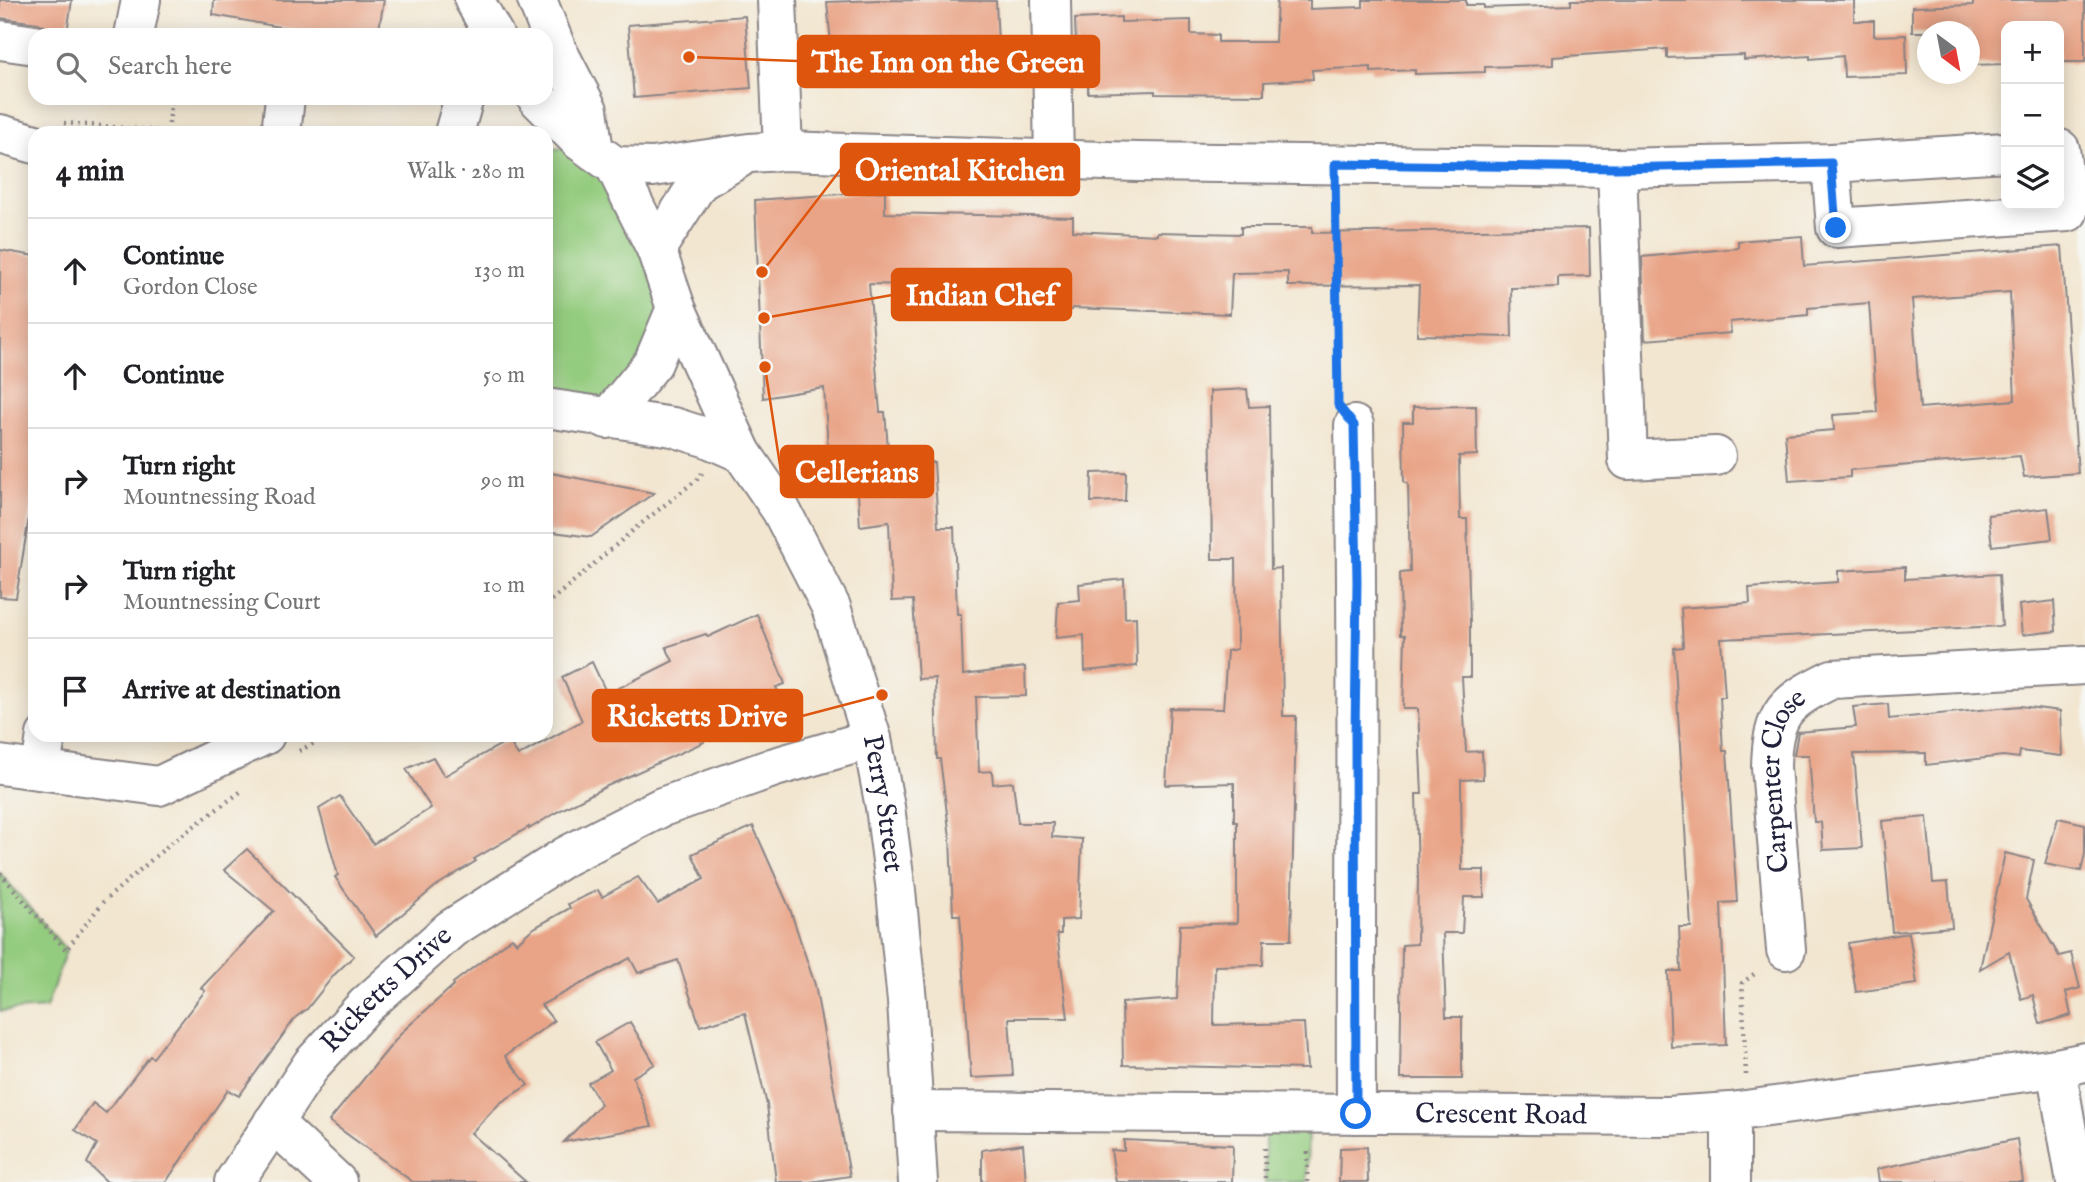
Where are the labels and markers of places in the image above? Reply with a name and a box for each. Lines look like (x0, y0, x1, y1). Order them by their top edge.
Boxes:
callout: The Inn on the Green (798, 36, 1099, 87)
callout: Oriental Kitchen (841, 144, 1079, 195)
callout: Indian Chef (892, 269, 1071, 320)
callout: Cellerians (781, 446, 933, 497)
callout: Ricketts Drive (593, 690, 802, 741)

